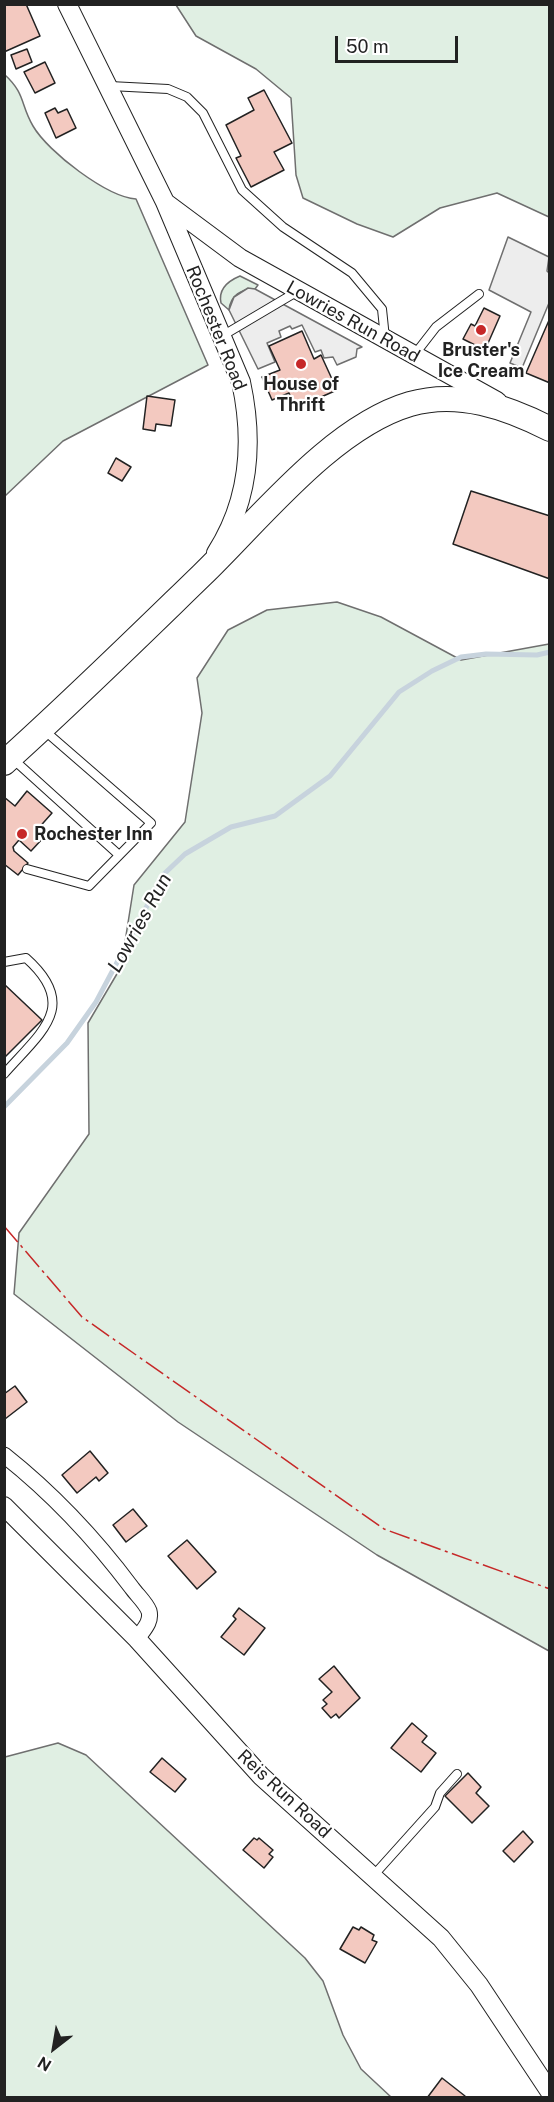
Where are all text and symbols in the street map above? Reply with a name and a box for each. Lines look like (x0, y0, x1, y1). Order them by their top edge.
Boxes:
scale bar (338, 24, 461, 62)
text: 50 m (346, 36, 389, 57)
street label: Rochester Road (181, 263, 251, 393)
street label: Lowries Run Road (283, 276, 423, 368)
marker: Bruster's Ice Cream (474, 323, 488, 337)
place label: Bruster's Ice Cream (438, 339, 524, 382)
marker: House of Thrift (294, 357, 308, 371)
place label: House of Thrift (263, 373, 339, 416)
place label: Rochester Inn (34, 823, 153, 845)
marker: Rochester Inn (15, 827, 29, 841)
water label: Lowries Run (103, 869, 177, 977)
street label: Reis Run Road (233, 1745, 335, 1843)
north arrow (24, 2018, 84, 2078)
text: N (34, 2052, 55, 2075)

